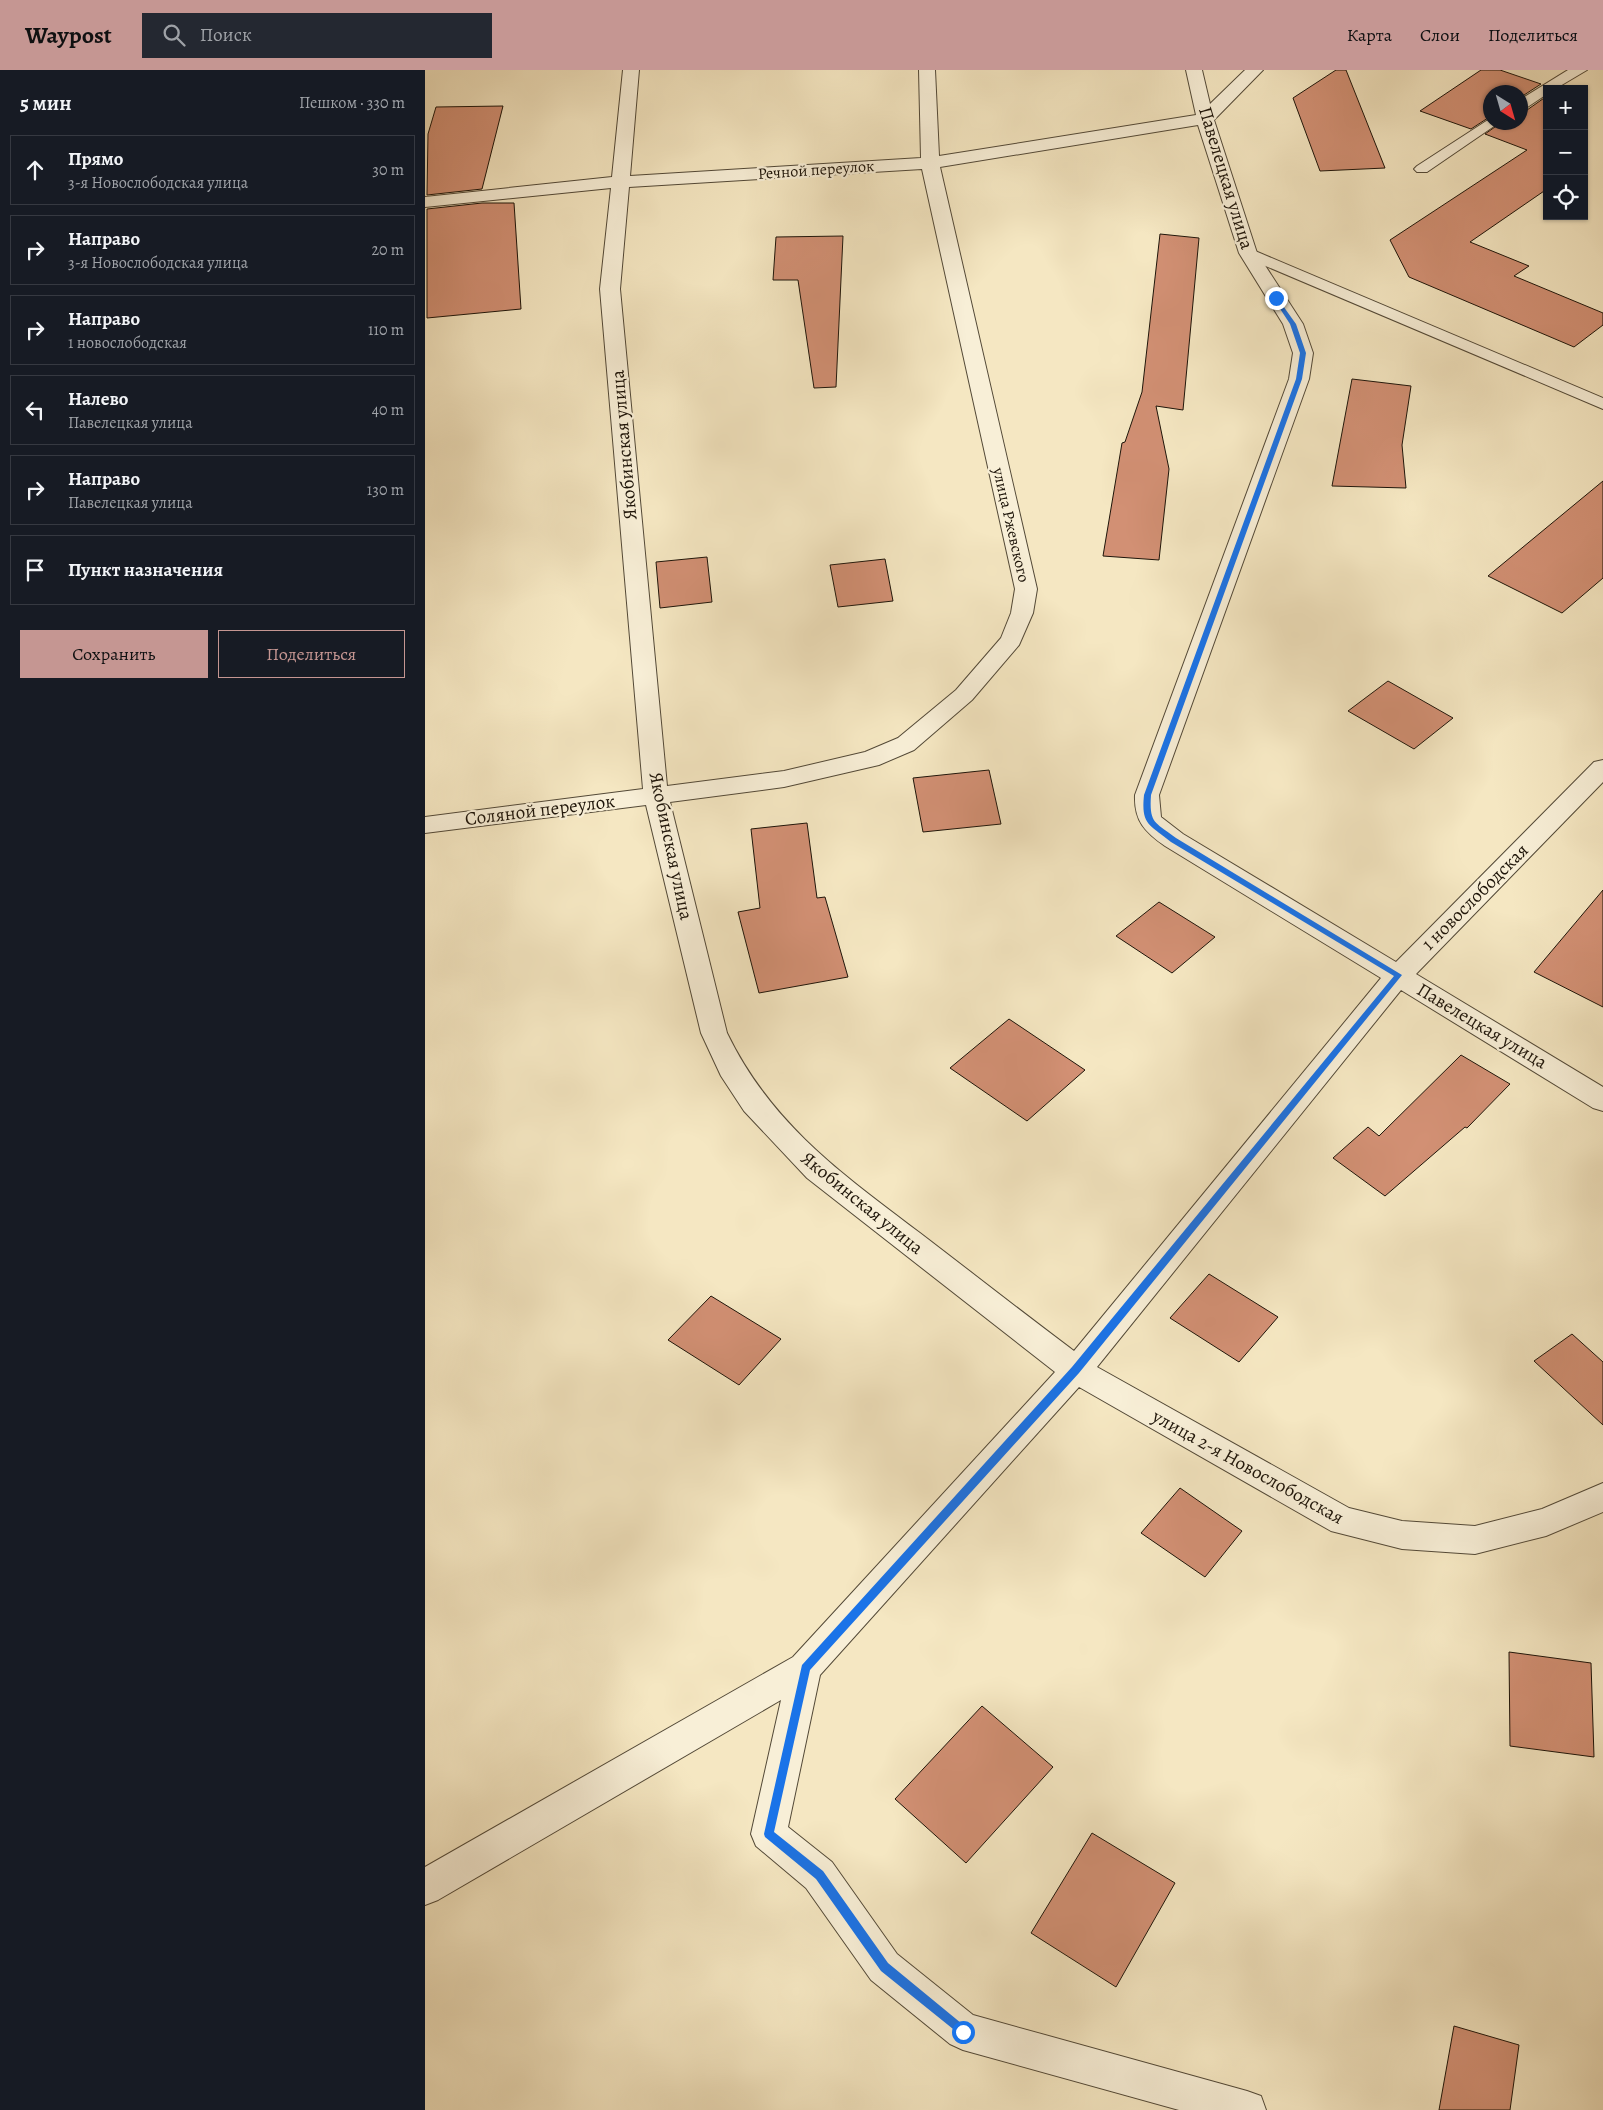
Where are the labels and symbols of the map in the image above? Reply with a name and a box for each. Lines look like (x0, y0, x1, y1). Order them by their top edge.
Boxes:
north arrow (1483, 85, 1528, 130)
street label: Павелецкая улица (1192, 103, 1260, 253)
street label: Речной переулок (757, 155, 875, 185)
route end (1265, 287, 1288, 310)
street label: Якобинская улица (604, 369, 644, 521)
street label: улица Ржевского (987, 464, 1035, 585)
street label: Якобинская улица (643, 770, 699, 923)
street label: Соляной переулок (463, 788, 617, 832)
street label: 1 новослободская (1416, 838, 1534, 956)
street label: Павелецкая улица (1412, 977, 1552, 1075)
street label: Якобинская улица (795, 1145, 929, 1261)
street label: улица 2-я Новослободская (1147, 1403, 1348, 1531)
route start (952, 2021, 975, 2044)

